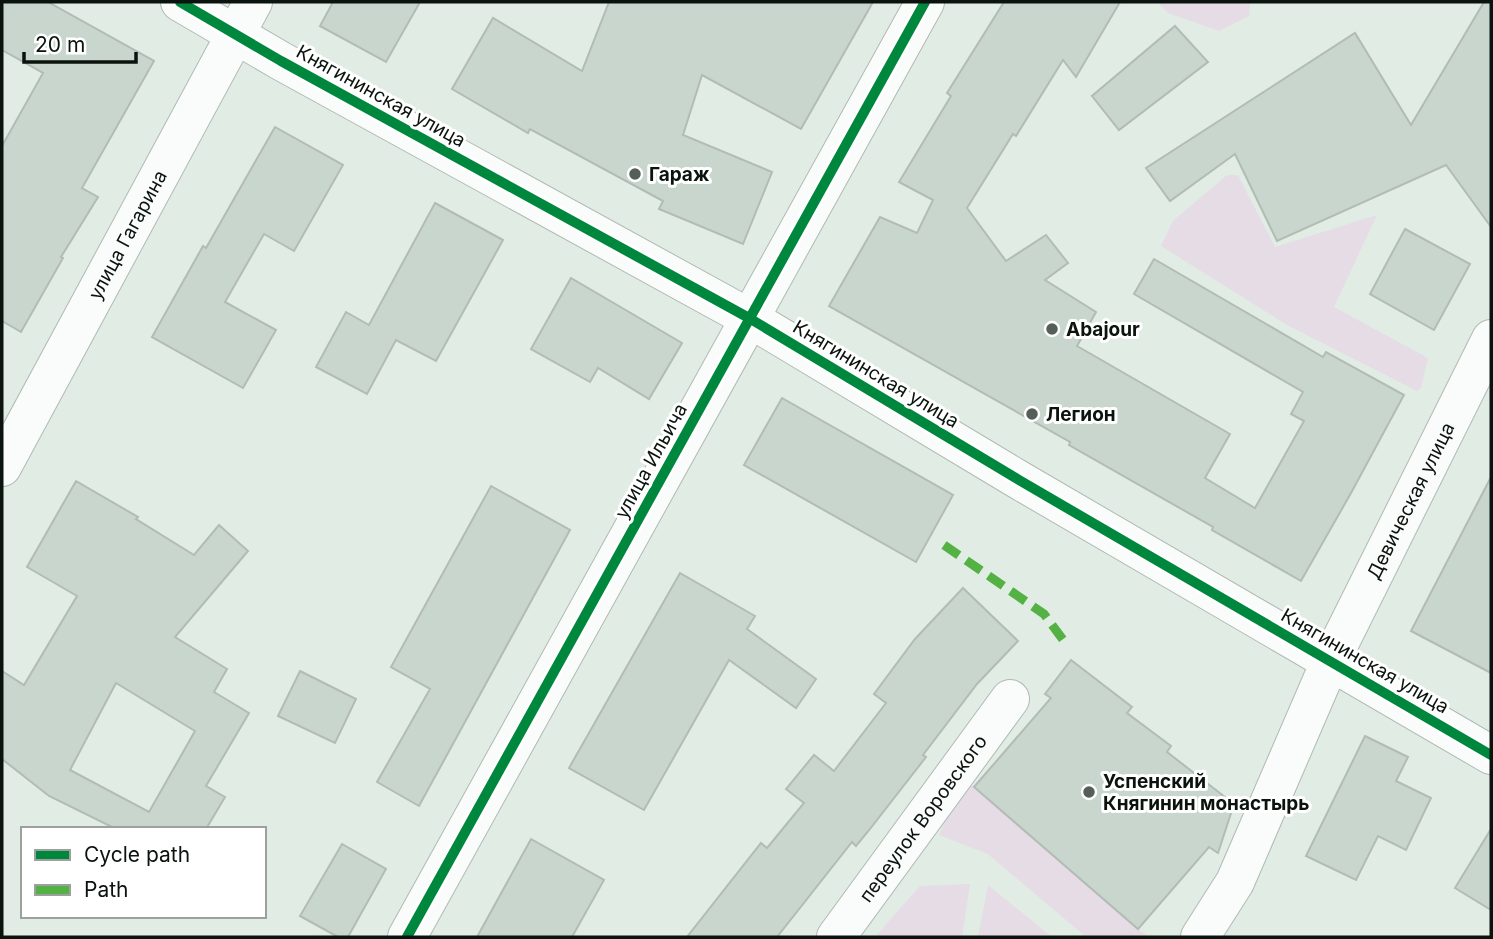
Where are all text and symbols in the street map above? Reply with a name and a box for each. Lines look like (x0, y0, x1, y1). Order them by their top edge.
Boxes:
scale bar (24, 21, 136, 65)
text: 20 m (35, 32, 85, 57)
street label: Княгининская улица (292, 40, 470, 152)
place label: Гараж (649, 163, 710, 186)
street label: улица Гагарина (83, 166, 172, 303)
marker: Гараж (627, 166, 643, 182)
street label: Княгининская улица (789, 315, 963, 433)
place label: Abajour (1066, 318, 1140, 341)
marker: Abajour (1044, 321, 1060, 337)
street label: улица Ильича (610, 399, 692, 523)
place label: Легион (1046, 403, 1116, 426)
marker: Легион (1024, 406, 1040, 422)
street label: Девическая улица (1362, 418, 1459, 583)
street label: Княгининская улица (1277, 604, 1453, 718)
street label: переулок Воровского (854, 730, 992, 906)
place label: Успенский Княгинин монастырь (1103, 770, 1310, 815)
marker: Успенский Княгинин монастырь (1081, 784, 1097, 800)
legend (21, 827, 266, 918)
text: Cycle path (84, 842, 190, 867)
text: Path (84, 877, 129, 902)

